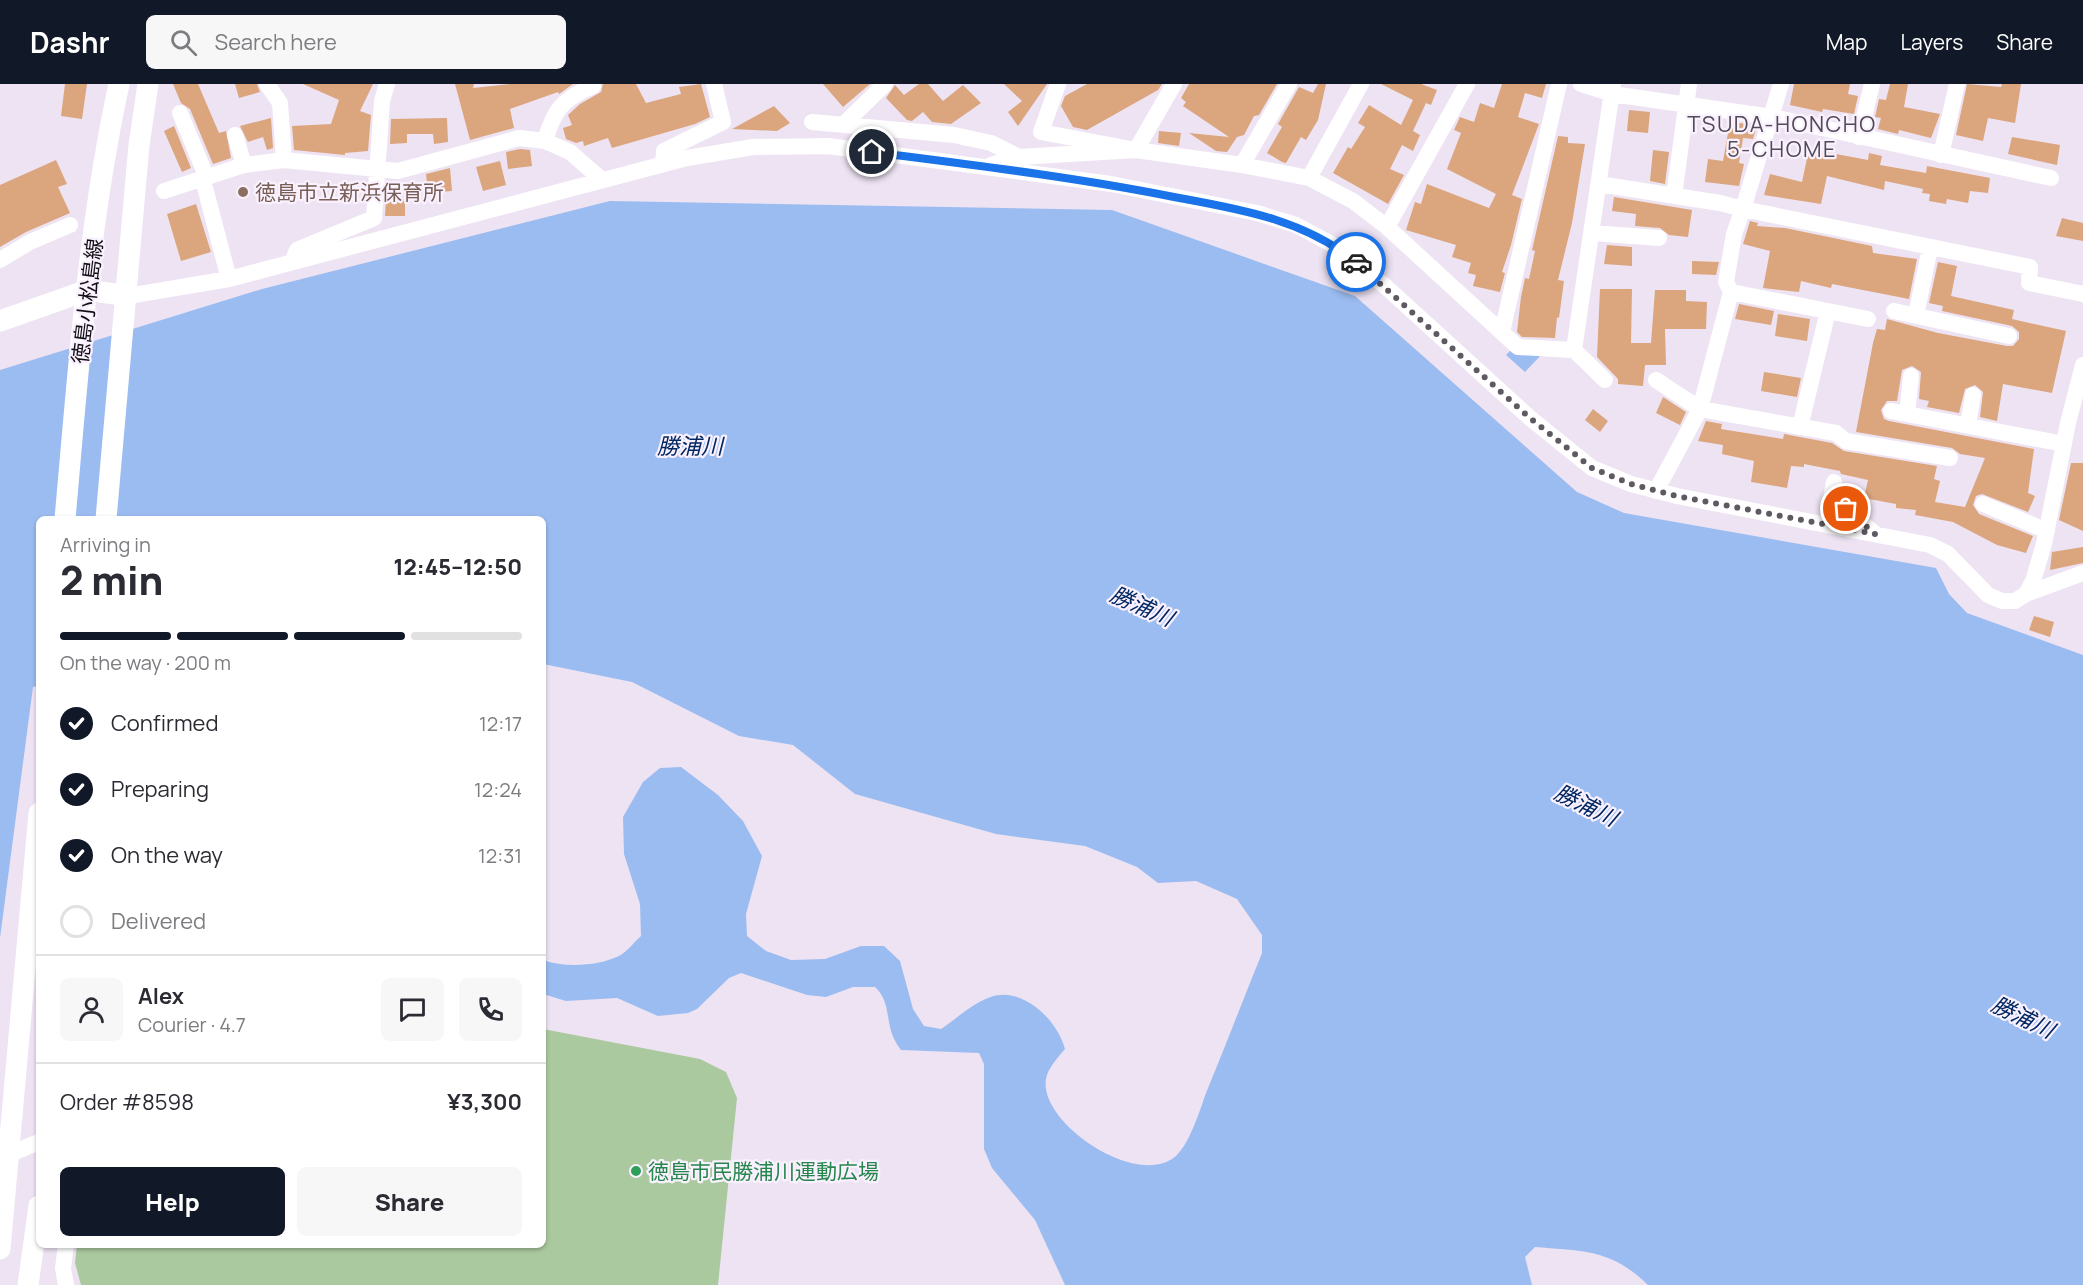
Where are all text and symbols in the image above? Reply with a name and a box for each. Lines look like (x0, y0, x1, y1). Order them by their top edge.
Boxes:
search box (146, 15, 566, 69)
text: Dashr (30, 23, 110, 61)
icon: search (167, 26, 200, 59)
text: Search here (215, 27, 337, 57)
text: Map (1826, 28, 1867, 56)
text: Layers (1900, 28, 1963, 56)
text: Share (1996, 28, 2053, 56)
district label: TSUDA-HONCHO 5-CHOME (1687, 109, 1877, 164)
pin (846, 126, 897, 177)
icon: home (855, 135, 888, 168)
place label: 徳島市立新浜保育所 (255, 178, 444, 206)
marker: 徳島市立新浜保育所 (236, 185, 250, 199)
courier (1326, 232, 1386, 292)
street label: 徳島小松島線 (65, 237, 109, 365)
icon: car (1340, 246, 1373, 279)
water label: 勝浦川 (657, 431, 725, 461)
pin (1820, 483, 1871, 534)
icon: bag (1829, 492, 1862, 525)
text: Arriving in (60, 531, 151, 558)
text: 12:45–12:50 (394, 552, 522, 582)
text: 2 min (60, 553, 163, 607)
water label: 勝浦川 (1106, 579, 1180, 634)
text: On the way · 200 m (60, 649, 231, 676)
icon: check (60, 707, 93, 740)
text: Confirmed (111, 708, 219, 738)
text: 12:17 (479, 710, 522, 737)
icon: check (60, 773, 93, 806)
text: Preparing (111, 774, 209, 804)
text: 12:24 (474, 776, 522, 803)
water label: 勝浦川 (1550, 777, 1624, 834)
icon: check (60, 839, 93, 872)
text: On the way (111, 840, 223, 870)
text: 12:31 (478, 842, 522, 869)
text: Delivered (111, 906, 206, 936)
button: person (60, 978, 123, 1041)
button: chat (381, 978, 444, 1041)
button: phone (459, 978, 522, 1041)
text: Alex (138, 981, 184, 1011)
water label: 勝浦川 (1987, 989, 2061, 1046)
text: Courier · 4.7 (138, 1011, 246, 1038)
text: Order #8598 (60, 1087, 194, 1117)
text: ¥3,300 (447, 1087, 522, 1117)
place label: 徳島市民勝浦川運動広場 (648, 1157, 879, 1185)
marker: 徳島市民勝浦川運動広場 (629, 1164, 643, 1178)
button: Help (60, 1167, 285, 1236)
button: Share (297, 1167, 522, 1236)

